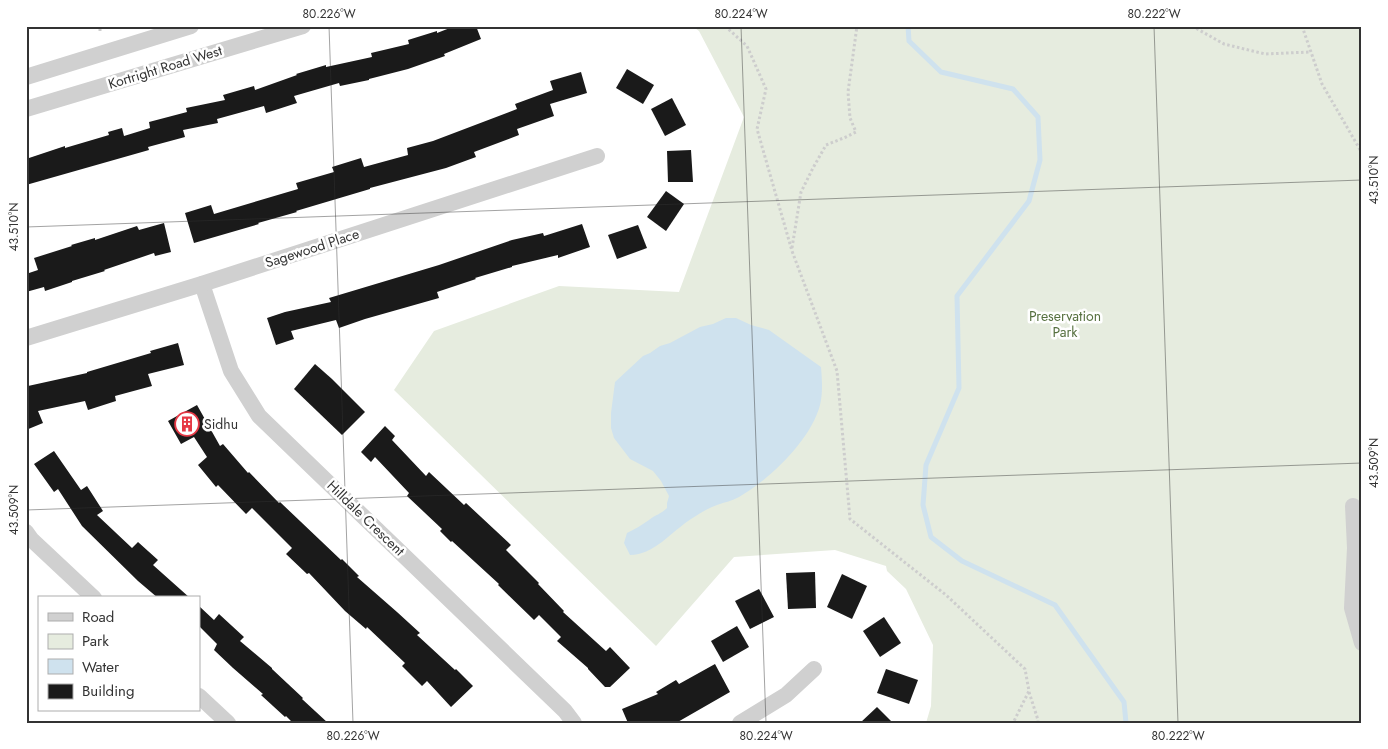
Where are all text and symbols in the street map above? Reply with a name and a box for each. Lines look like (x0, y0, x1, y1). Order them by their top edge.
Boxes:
text: 80.226°W (302, 5, 356, 23)
text: 80.224°W (714, 5, 768, 23)
text: 80.222°W (1127, 5, 1181, 23)
street label: Kortright Road West (106, 40, 225, 94)
text: 43.510°N (1365, 156, 1383, 204)
text: 43.510°N (5, 203, 23, 251)
street label: Sagewood Place (262, 223, 362, 273)
park label: Preservation Park (1029, 306, 1101, 342)
building icon: Sidhu (174, 411, 200, 437)
place label: Sidhu (204, 414, 238, 434)
text: 43.509°N (1365, 438, 1383, 488)
street label: Hilldale Crescent (323, 476, 410, 561)
text: 43.509°N (5, 485, 23, 535)
legend (38, 596, 200, 712)
text: Road (82, 606, 114, 628)
text: Park (82, 630, 109, 652)
text: Water (82, 656, 120, 678)
text: Building (82, 680, 134, 702)
text: 80.226°W (326, 727, 380, 745)
text: 80.224°W (739, 727, 793, 745)
text: 80.222°W (1151, 727, 1205, 745)

